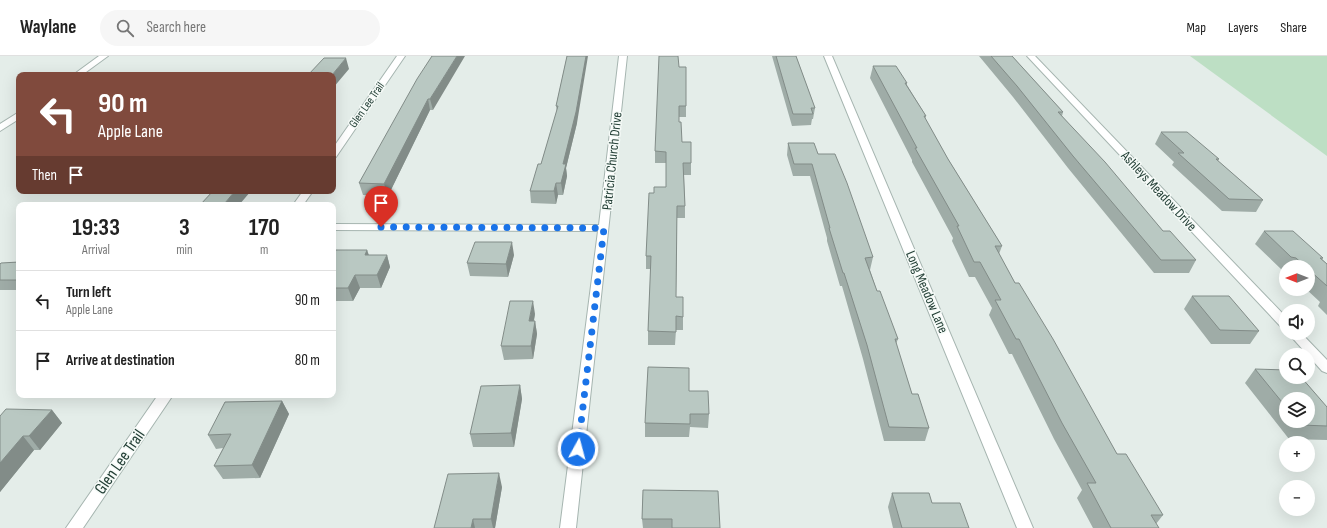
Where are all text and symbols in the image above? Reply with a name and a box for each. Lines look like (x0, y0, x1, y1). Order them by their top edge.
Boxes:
search box (100, 10, 380, 46)
text: Waylane (20, 16, 76, 39)
icon: search (114, 17, 136, 39)
text: Search here (146, 18, 206, 37)
text: Map (1186, 19, 1206, 36)
text: Layers (1228, 19, 1258, 36)
text: Share (1280, 19, 1307, 36)
street label: Glen Lee Trail (346, 79, 388, 131)
text: 90 m (98, 87, 148, 120)
icon: left (32, 88, 84, 140)
street label: Patricia Church Drive (598, 111, 626, 211)
text: Apple Lane (98, 121, 163, 142)
street label: Ashleys Meadow Drive (1117, 147, 1200, 235)
icon: arrive (65, 164, 87, 186)
text: Then (32, 166, 57, 185)
pin (364, 186, 398, 227)
icon: arrive (370, 192, 392, 214)
text: 19:33 (72, 213, 120, 242)
text: 3 (179, 213, 190, 242)
text: 170 (249, 213, 280, 242)
text: Arrival (82, 242, 110, 258)
text: min (176, 242, 192, 258)
text: m (260, 242, 268, 258)
street label: Long Meadow Lane (902, 248, 952, 336)
north arrow (1279, 260, 1315, 296)
map controls (1279, 260, 1315, 516)
text: Turn left (66, 283, 111, 302)
icon: left (32, 290, 54, 312)
text: 90 m (295, 291, 320, 310)
text: Apple Lane (66, 302, 113, 318)
button: sound (1279, 304, 1315, 340)
button: search (1279, 348, 1315, 384)
icon: arrive (32, 350, 54, 372)
text: Arrive at destination (66, 351, 175, 370)
text: 80 m (295, 351, 320, 370)
button: layers (1279, 392, 1315, 428)
street label: Glen Lee Trail (91, 426, 149, 498)
position arrow (557, 428, 599, 470)
button: + (1279, 436, 1315, 472)
button: − (1279, 480, 1315, 516)

